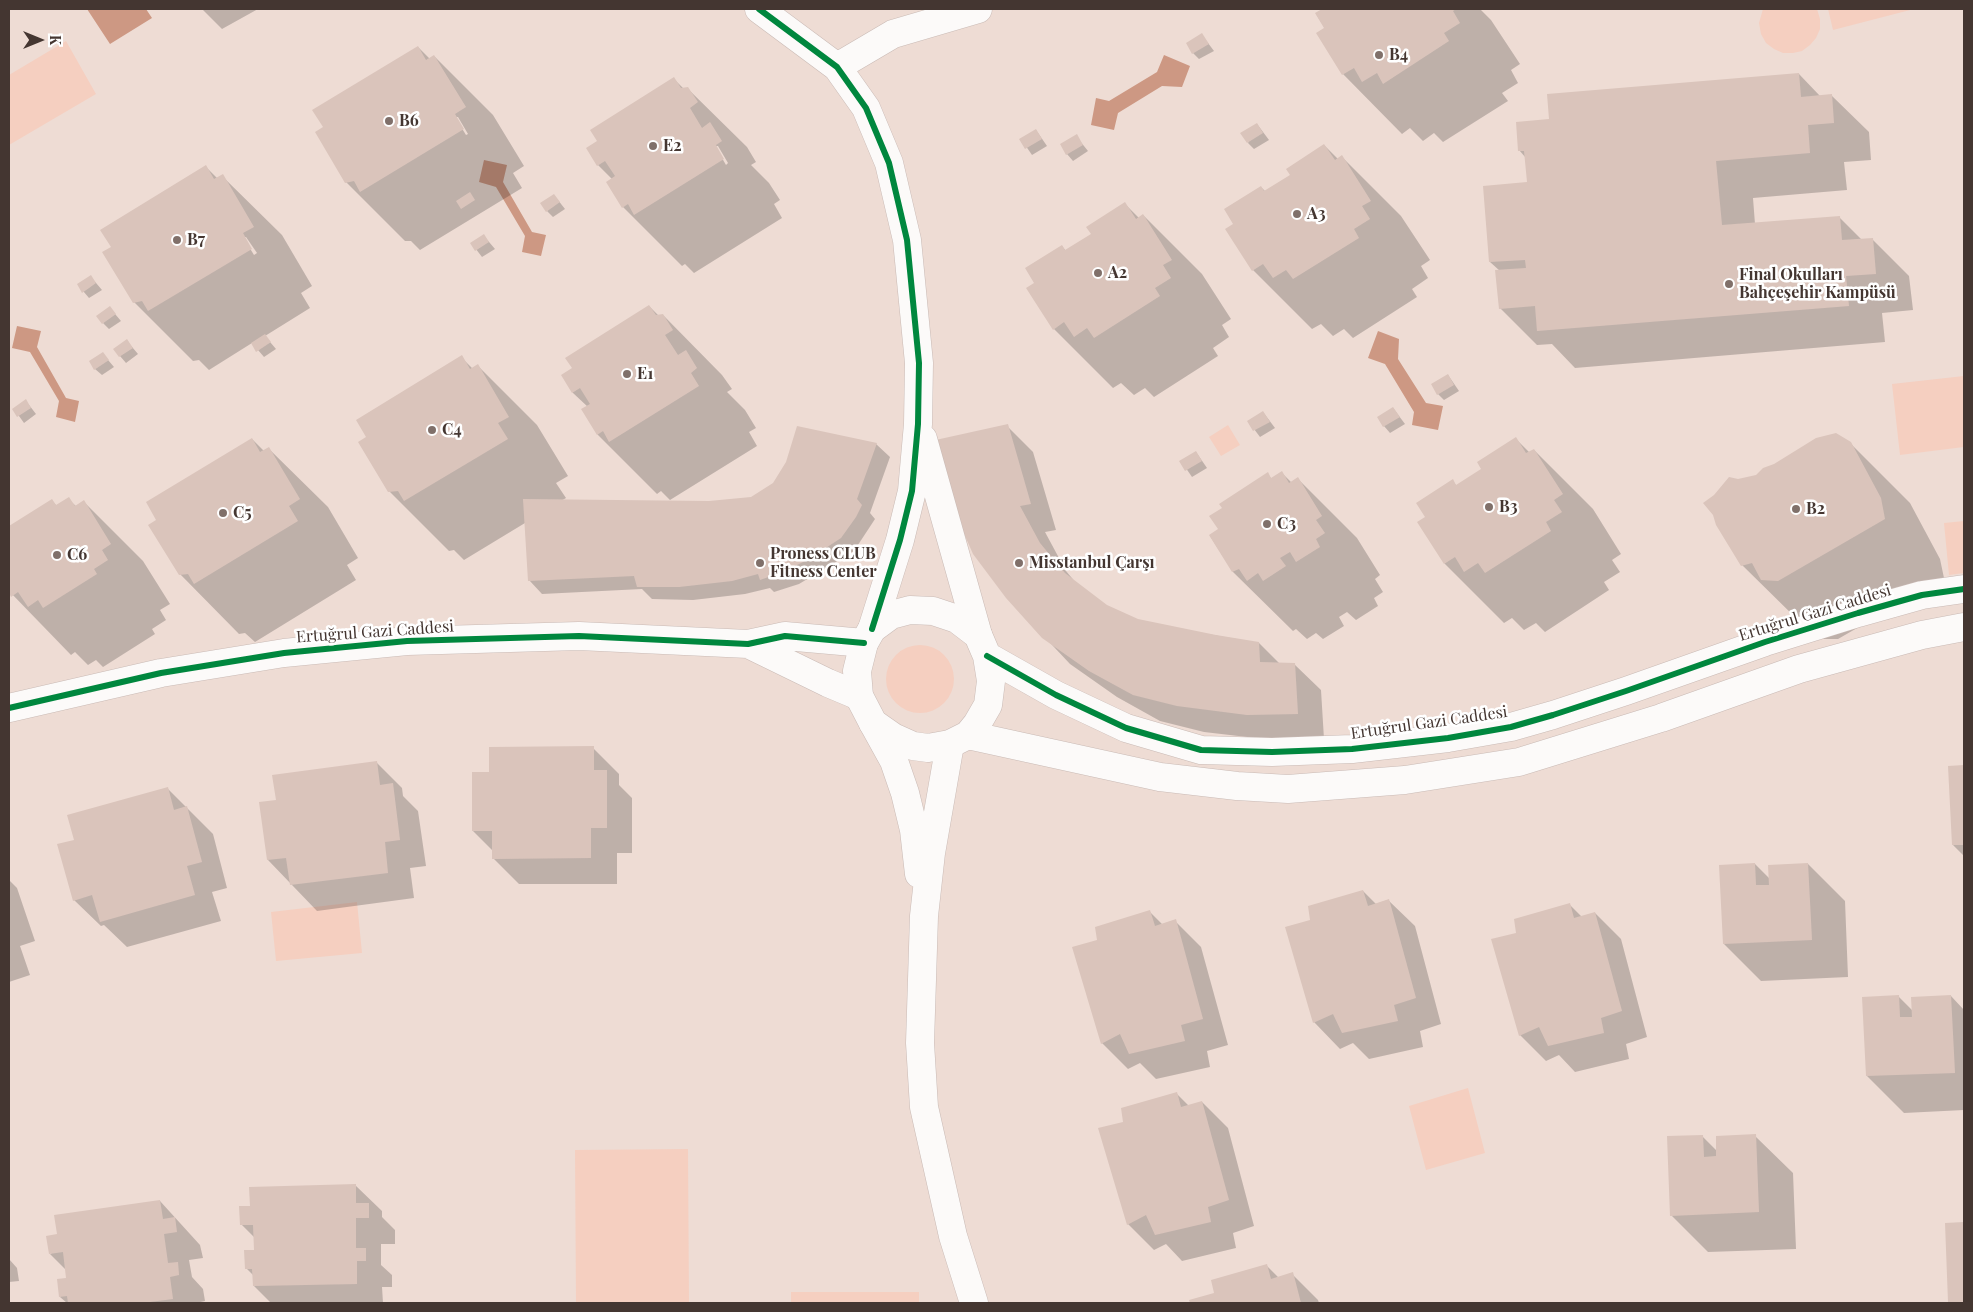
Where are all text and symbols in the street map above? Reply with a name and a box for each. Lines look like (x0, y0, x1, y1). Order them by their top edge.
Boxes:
north arrow (15, 15, 65, 65)
text: K (46, 35, 65, 45)
place label: B4 (1389, 45, 1408, 65)
marker: B4 (1373, 49, 1385, 61)
place label: B6 (399, 111, 419, 131)
marker: B6 (383, 115, 395, 127)
place label: E2 (663, 136, 682, 156)
marker: E2 (647, 140, 659, 152)
place label: A3 (1307, 204, 1325, 224)
marker: A3 (1291, 208, 1303, 220)
place label: B7 (187, 230, 205, 250)
marker: B7 (171, 234, 183, 246)
place label: A2 (1108, 263, 1127, 283)
place label: Final Okulları Bahçeşehir Kampüsü (1739, 265, 1896, 303)
marker: A2 (1092, 267, 1104, 279)
marker: Final Okulları Bahçeşehir Kampüsü (1723, 278, 1735, 290)
place label: E1 (637, 364, 653, 384)
marker: E1 (621, 368, 633, 380)
place label: C4 (442, 420, 462, 440)
marker: C4 (426, 424, 438, 436)
place label: B3 (1499, 497, 1518, 517)
place label: B2 (1806, 499, 1825, 519)
marker: B3 (1483, 501, 1495, 513)
place label: C5 (233, 503, 252, 523)
marker: B2 (1790, 503, 1802, 515)
marker: C5 (217, 507, 229, 519)
place label: C3 (1277, 514, 1296, 534)
marker: C3 (1261, 518, 1273, 530)
place label: Proness CLUB Fitness Center (770, 544, 877, 582)
place label: C6 (67, 545, 87, 565)
marker: C6 (51, 549, 63, 561)
place label: Misstanbul Çarşı (1029, 553, 1155, 573)
marker: Proness CLUB Fitness Center (754, 557, 766, 569)
marker: Misstanbul Çarşı (1013, 557, 1025, 569)
street label: Ertuğrul Gazi Caddesi (1737, 581, 1893, 645)
street label: Ertuğrul Gazi Caddesi (295, 617, 455, 647)
street label: Ertuğrul Gazi Caddesi (1349, 702, 1509, 744)

